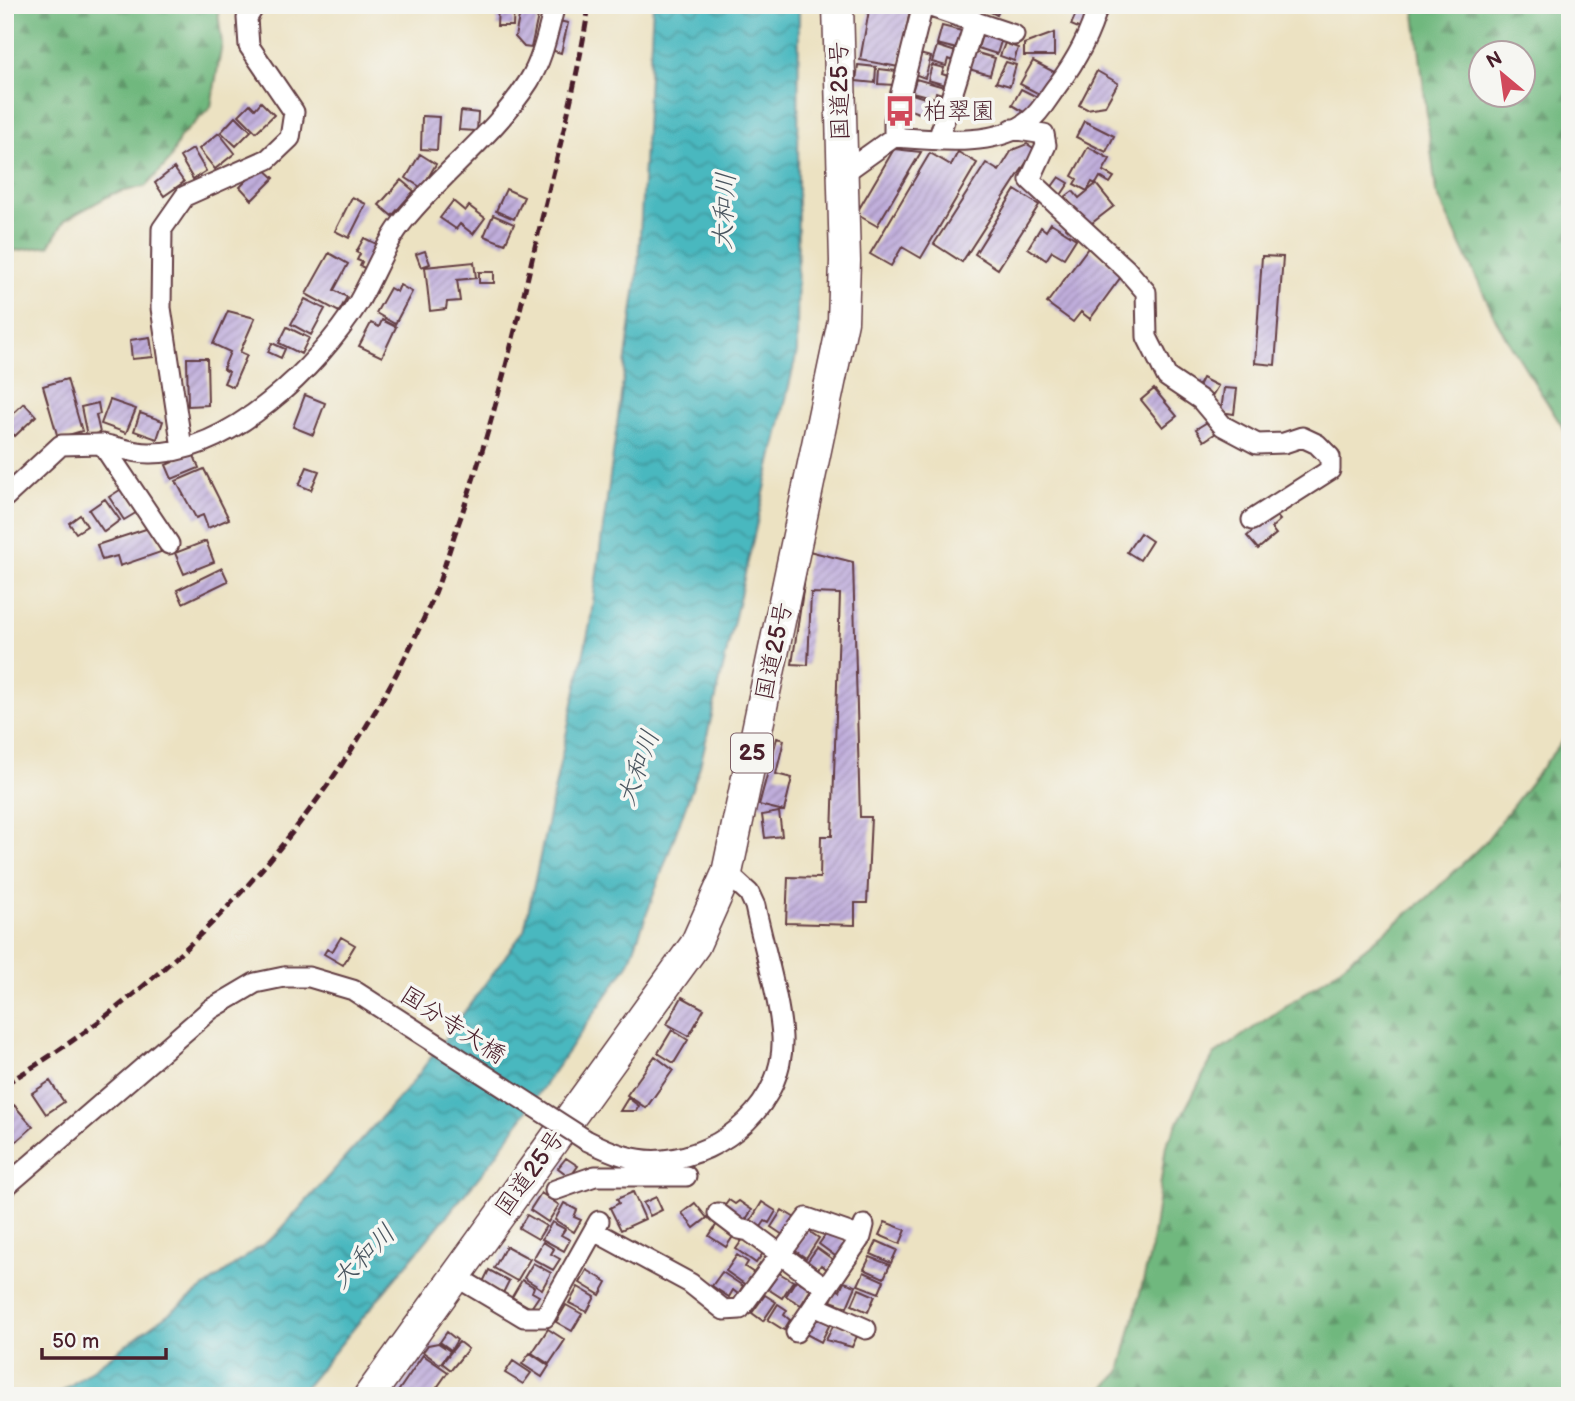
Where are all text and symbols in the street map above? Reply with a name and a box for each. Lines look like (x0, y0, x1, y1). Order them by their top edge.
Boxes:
north arrow (1466, 38, 1536, 108)
street label: 国道25号 (825, 41, 855, 141)
text: N (1483, 47, 1506, 74)
bus stop icon: 柏翠園 (883, 94, 917, 128)
place label: 柏翠園 (923, 97, 995, 126)
water label: 大和川 (707, 171, 743, 251)
street label: 国道25号 (749, 599, 799, 703)
water label: 大和川 (611, 726, 667, 810)
road number: 25 (731, 734, 773, 772)
street label: 国分寺大橋 (395, 980, 511, 1070)
street label: 国道25号 (489, 1124, 571, 1222)
water label: 大和川 (325, 1218, 403, 1296)
scale bar (42, 1317, 166, 1361)
text: 50 m (52, 1329, 99, 1354)

